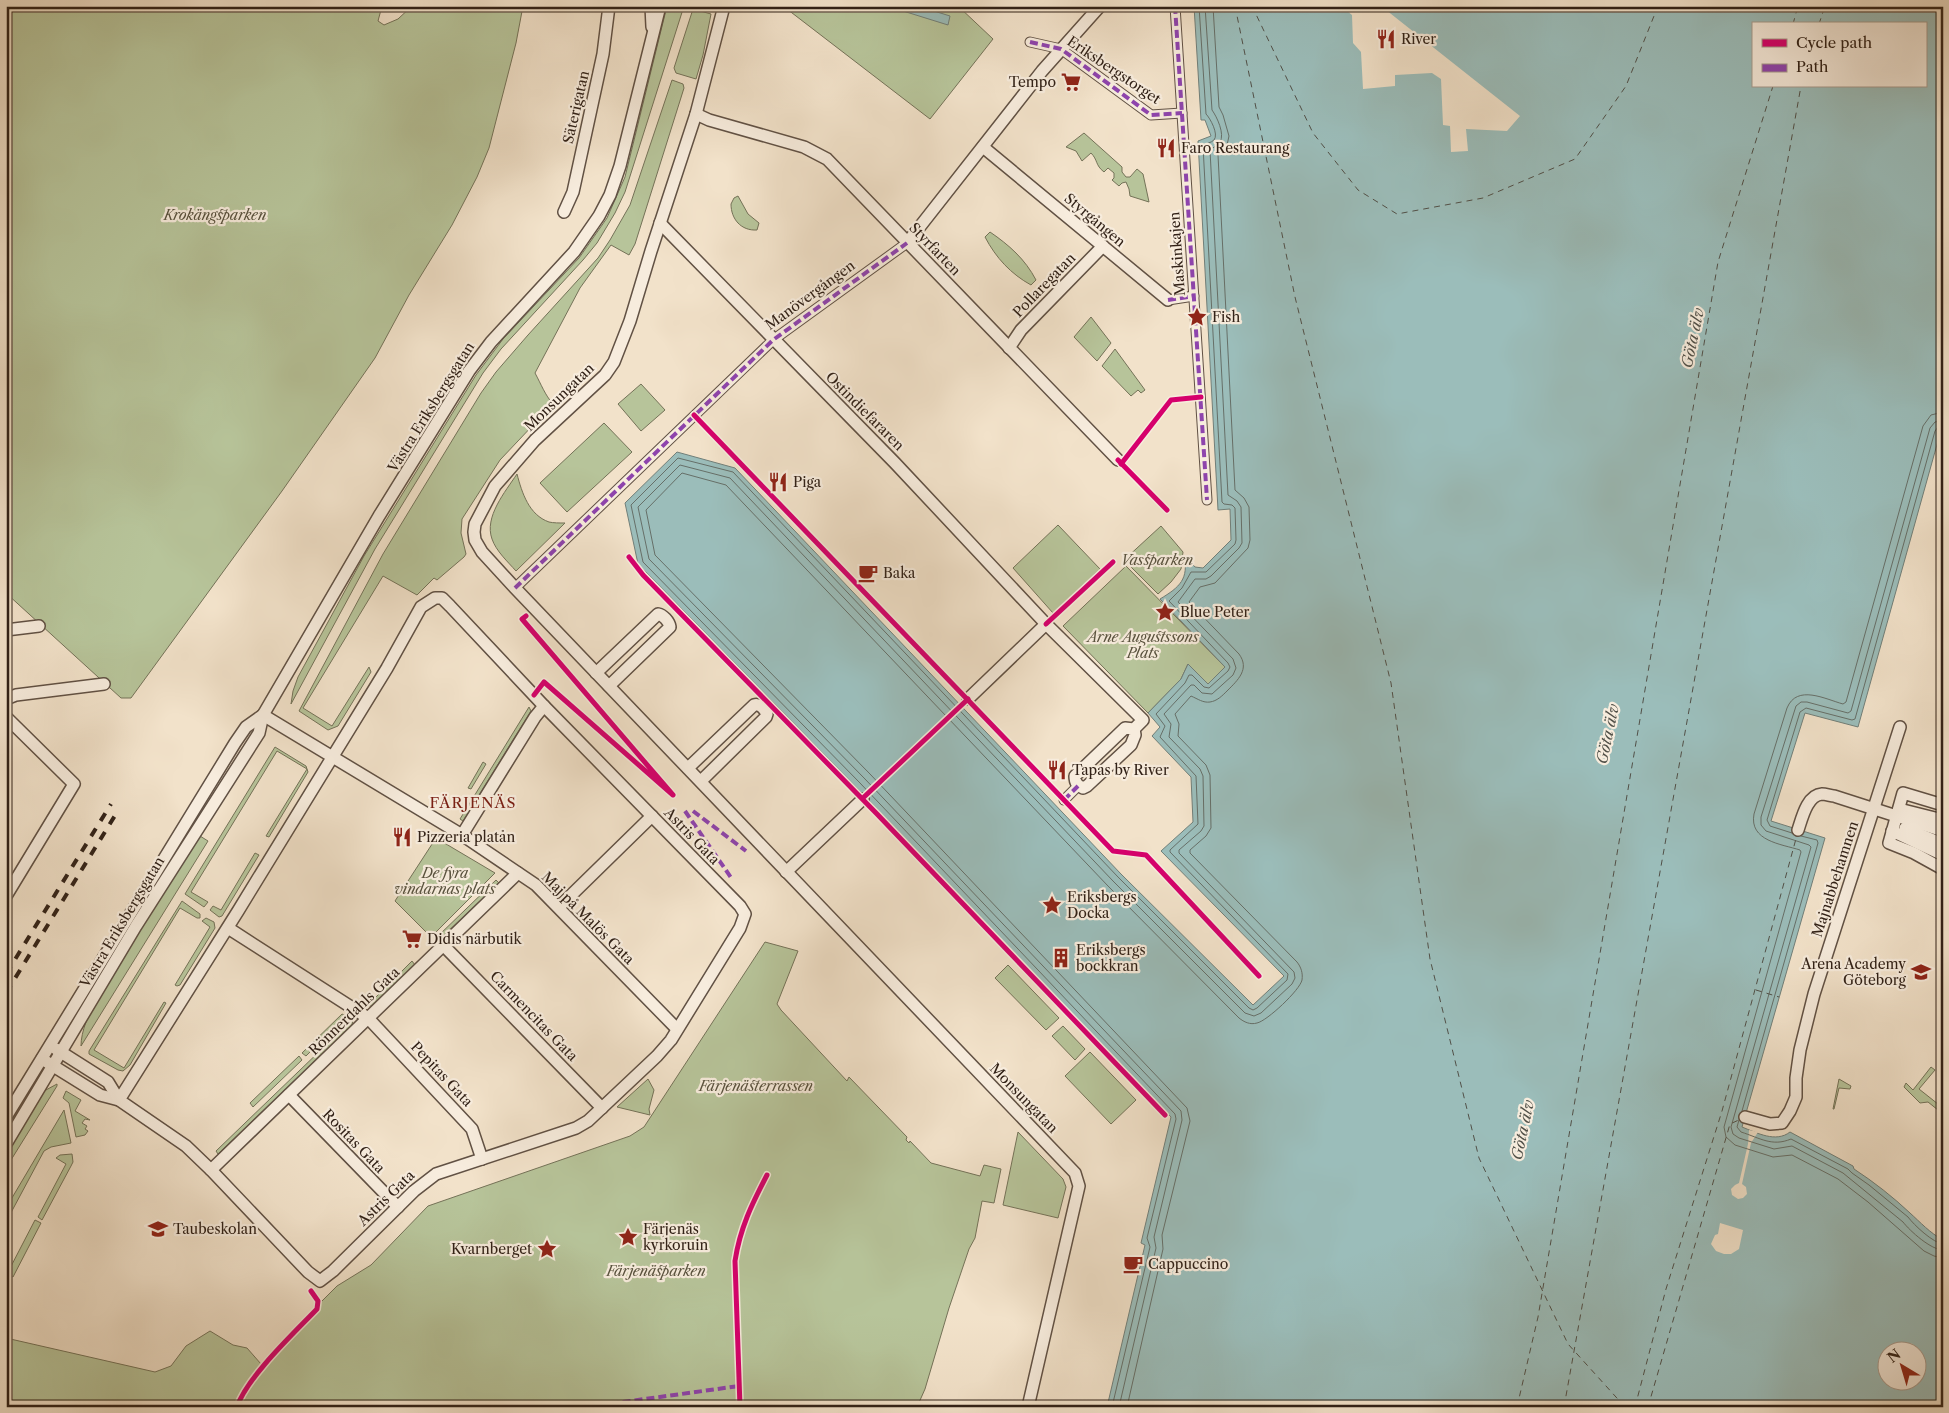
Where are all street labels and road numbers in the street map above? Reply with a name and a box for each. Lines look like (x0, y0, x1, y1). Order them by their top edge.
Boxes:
street label: Eriksbergstorget (1064, 32, 1164, 108)
street label: Säterigatan (559, 68, 593, 145)
street label: Styrgången (1061, 189, 1129, 251)
street label: Maskinkajen (1165, 211, 1189, 297)
street label: Styrfarten (905, 219, 965, 279)
street label: Pollaregatan (1009, 249, 1079, 321)
street label: Manövergången (762, 256, 859, 334)
street label: Västra Eriksbergsgatan (383, 339, 478, 476)
street label: Monsungatan (520, 359, 598, 435)
street label: Ostindiefararen (822, 368, 908, 454)
street label: Astris Gata (660, 803, 724, 869)
street label: Majnabbehamnen (1808, 819, 1862, 939)
street label: Västra Eriksbergsgatan (75, 853, 168, 992)
street label: Maj på Malös Gata (538, 868, 639, 969)
street label: Rönnerdahls Gata (305, 963, 404, 1059)
street label: Carmencitas Gata (486, 967, 582, 1065)
street label: Pepitas Gata (407, 1038, 477, 1111)
street label: Monsungatan (986, 1059, 1062, 1137)
street label: Rositas Gata (319, 1105, 389, 1177)
street label: Astris Gata (353, 1166, 419, 1230)

